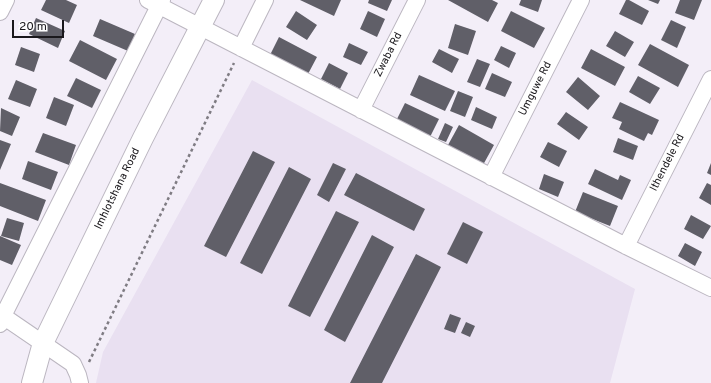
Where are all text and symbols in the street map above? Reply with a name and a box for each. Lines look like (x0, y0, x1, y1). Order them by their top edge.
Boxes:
scale bar (14, 12, 66, 38)
text: 20 m (19, 19, 47, 35)
street label: Zwaba Rd (372, 31, 406, 79)
street label: Umguwe Rd (517, 60, 555, 118)
street label: Ithendele Rd (648, 132, 688, 194)
street label: Imhlotshana Road (93, 146, 143, 232)

